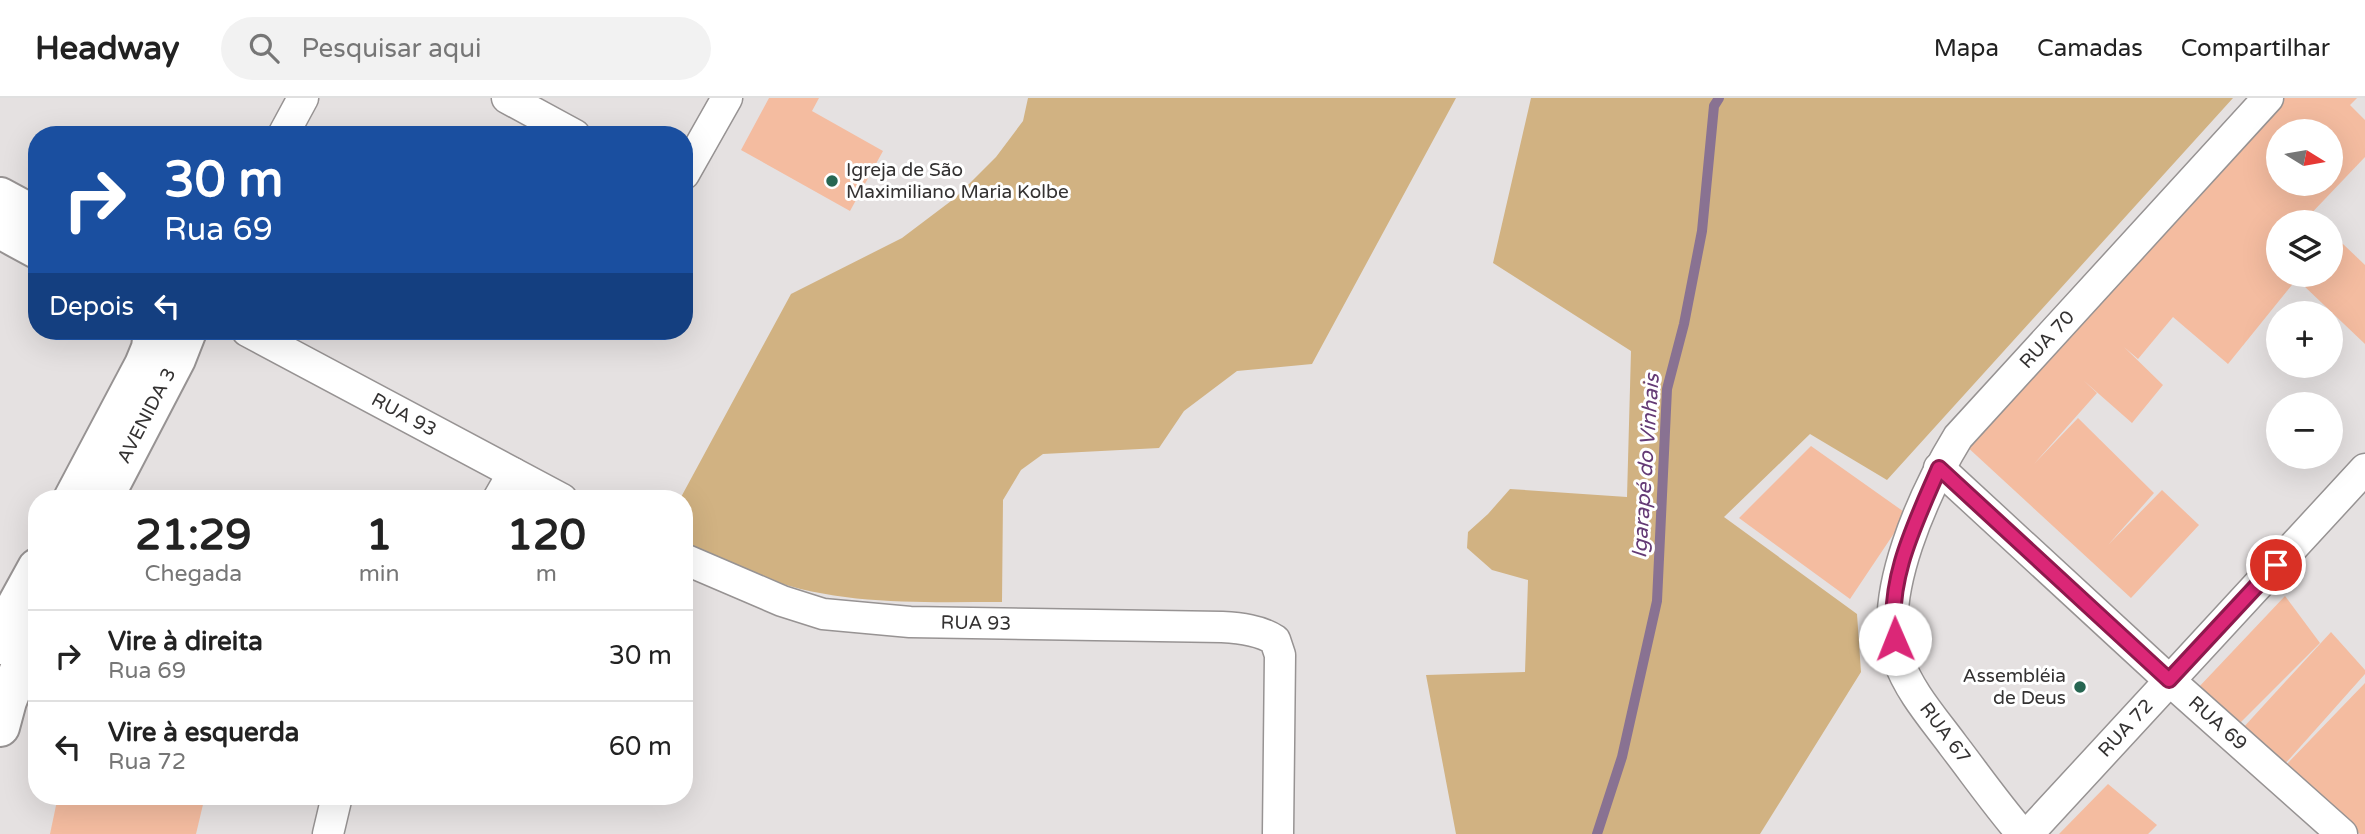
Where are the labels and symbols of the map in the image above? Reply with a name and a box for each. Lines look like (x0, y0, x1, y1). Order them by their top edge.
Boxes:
north arrow (2266, 119, 2343, 196)
place label: Igreja de São Maximiliano Maria Kolbe (846, 159, 1069, 203)
marker: Igreja de São Maximiliano Maria Kolbe (824, 173, 840, 189)
street label: RUA 70 (2015, 306, 2079, 373)
street label: AVENIDA 3 (113, 364, 180, 467)
water label: Igarapé do Vinhais (1627, 371, 1665, 559)
street label: RUA 93 (368, 388, 440, 441)
pin (2246, 535, 2306, 595)
position arrow (1858, 602, 1932, 676)
street label: RUA 93 (941, 611, 1011, 635)
place label: Assembléia de Deus (1963, 665, 2066, 709)
marker: Assembléia de Deus (2072, 679, 2088, 695)
street label: RUA 69 (2184, 692, 2251, 755)
street label: RUA 72 (2094, 695, 2158, 762)
street label: RUA 67 (1915, 698, 1975, 768)

